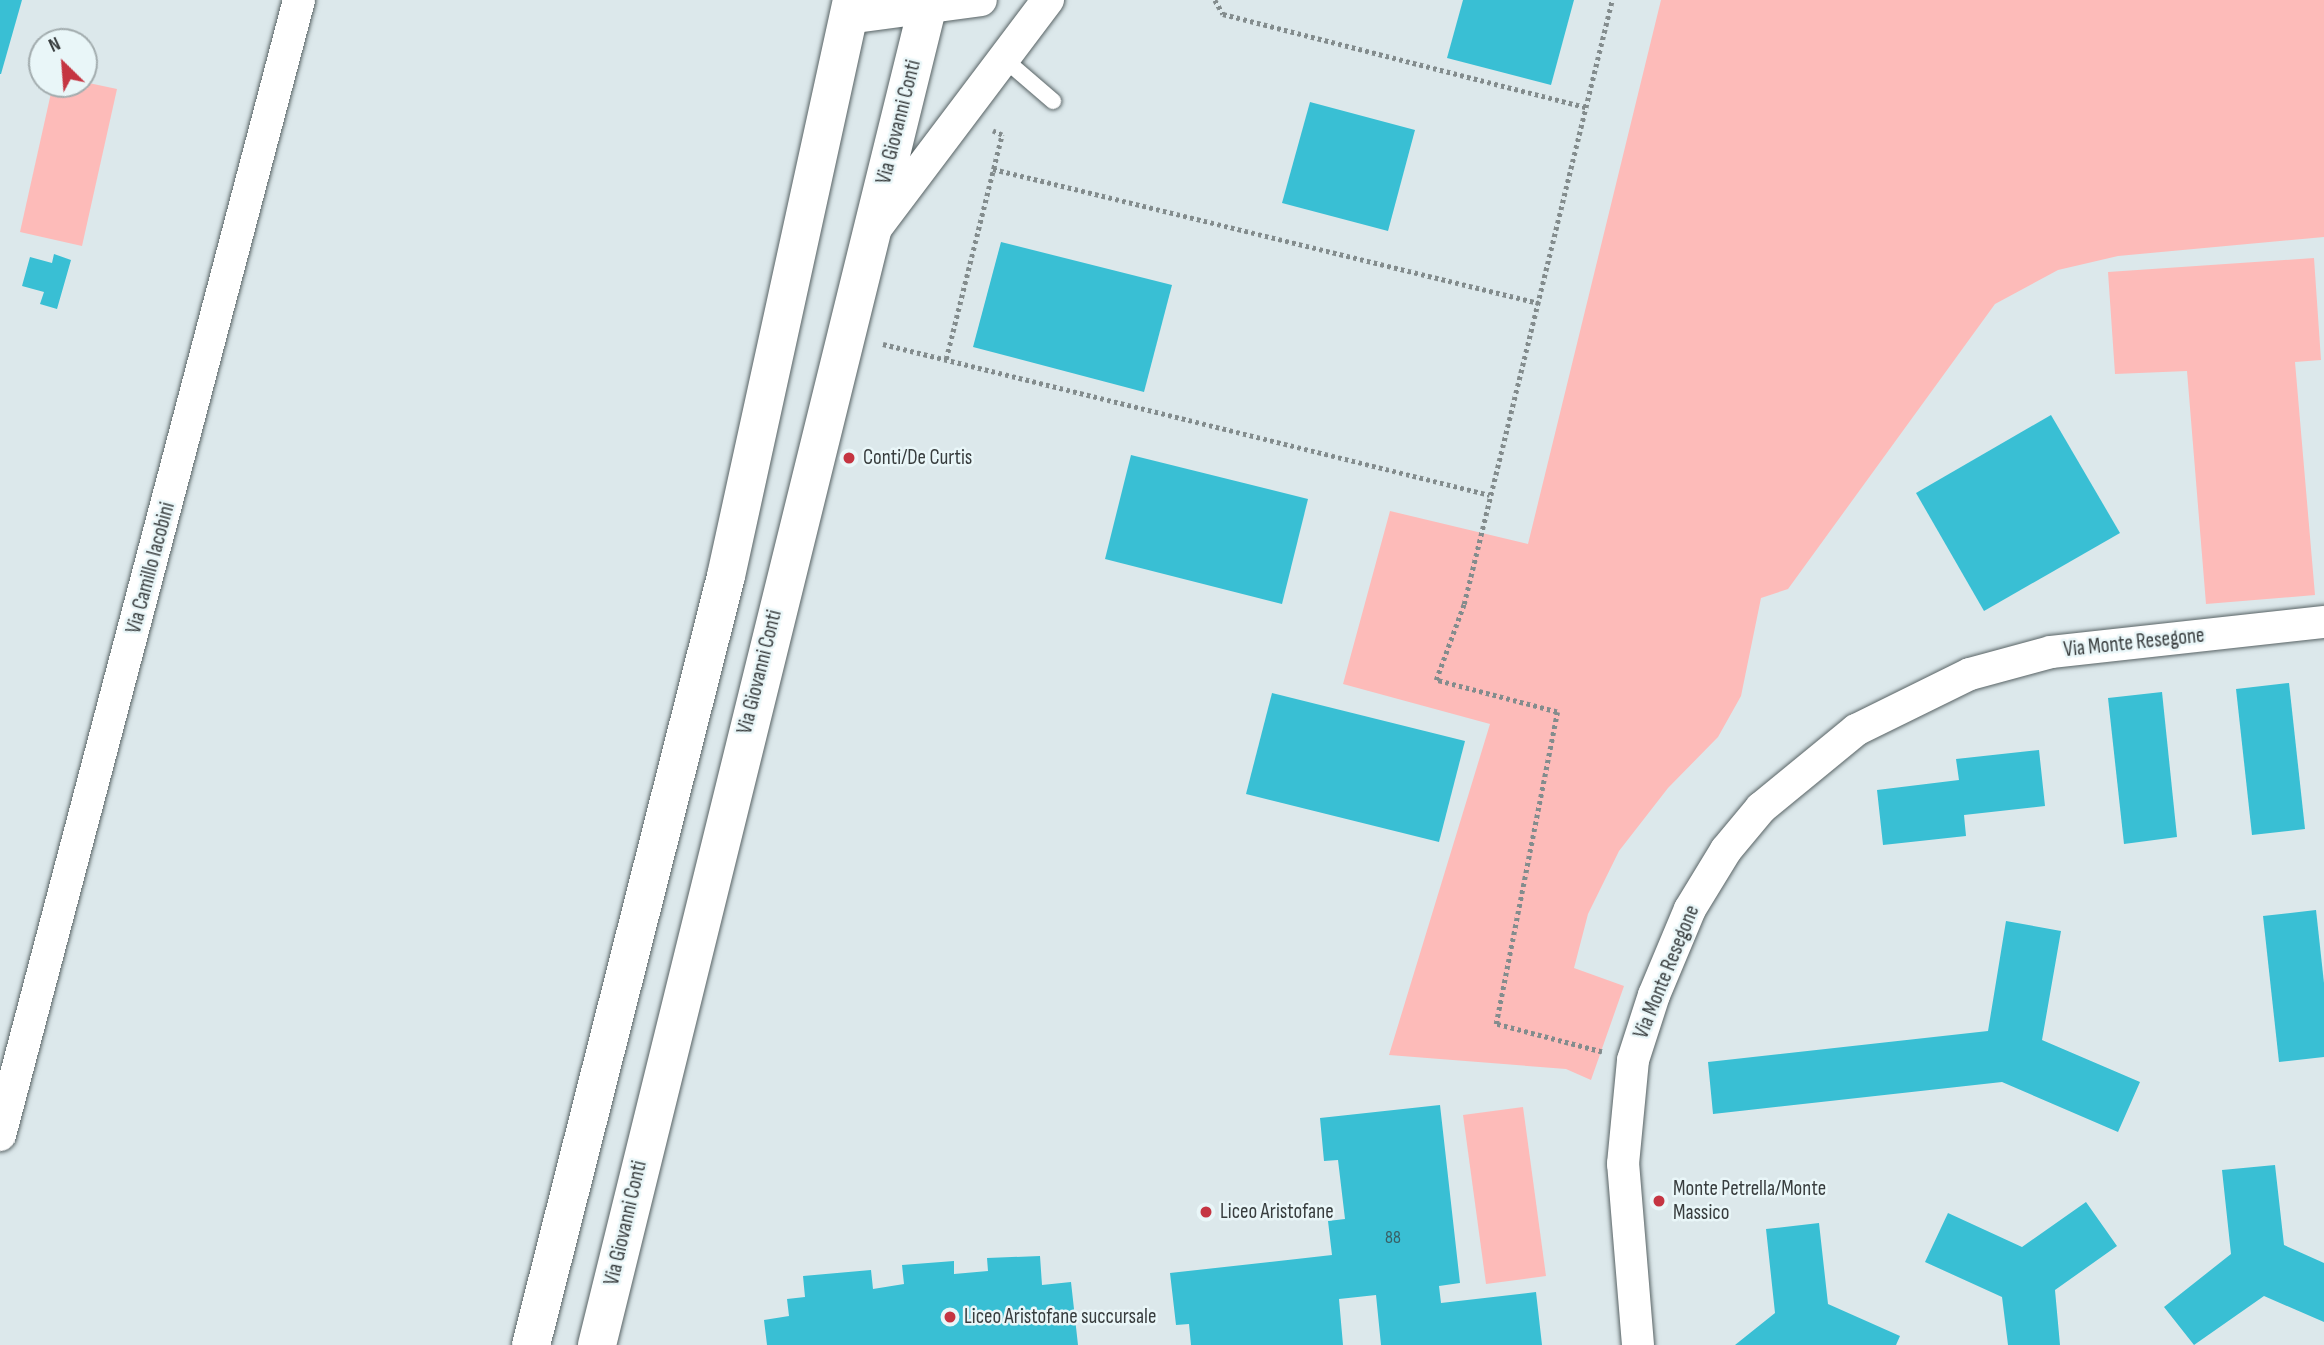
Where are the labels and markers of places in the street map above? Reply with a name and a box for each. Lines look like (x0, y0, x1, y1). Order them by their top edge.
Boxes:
place label: Conti/De Curtis (863, 445, 972, 471)
marker: Conti/De Curtis (841, 450, 857, 466)
place label: Monte Petrella/Monte Massico (1673, 1176, 1826, 1226)
marker: Monte Petrella/Monte Massico (1651, 1193, 1667, 1209)
place label: Liceo Aristofane (1220, 1199, 1334, 1225)
marker: Liceo Aristofane (1198, 1204, 1214, 1220)
place label: Liceo Aristofane succursale (964, 1304, 1156, 1330)
marker: Liceo Aristofane succursale (942, 1309, 958, 1325)

